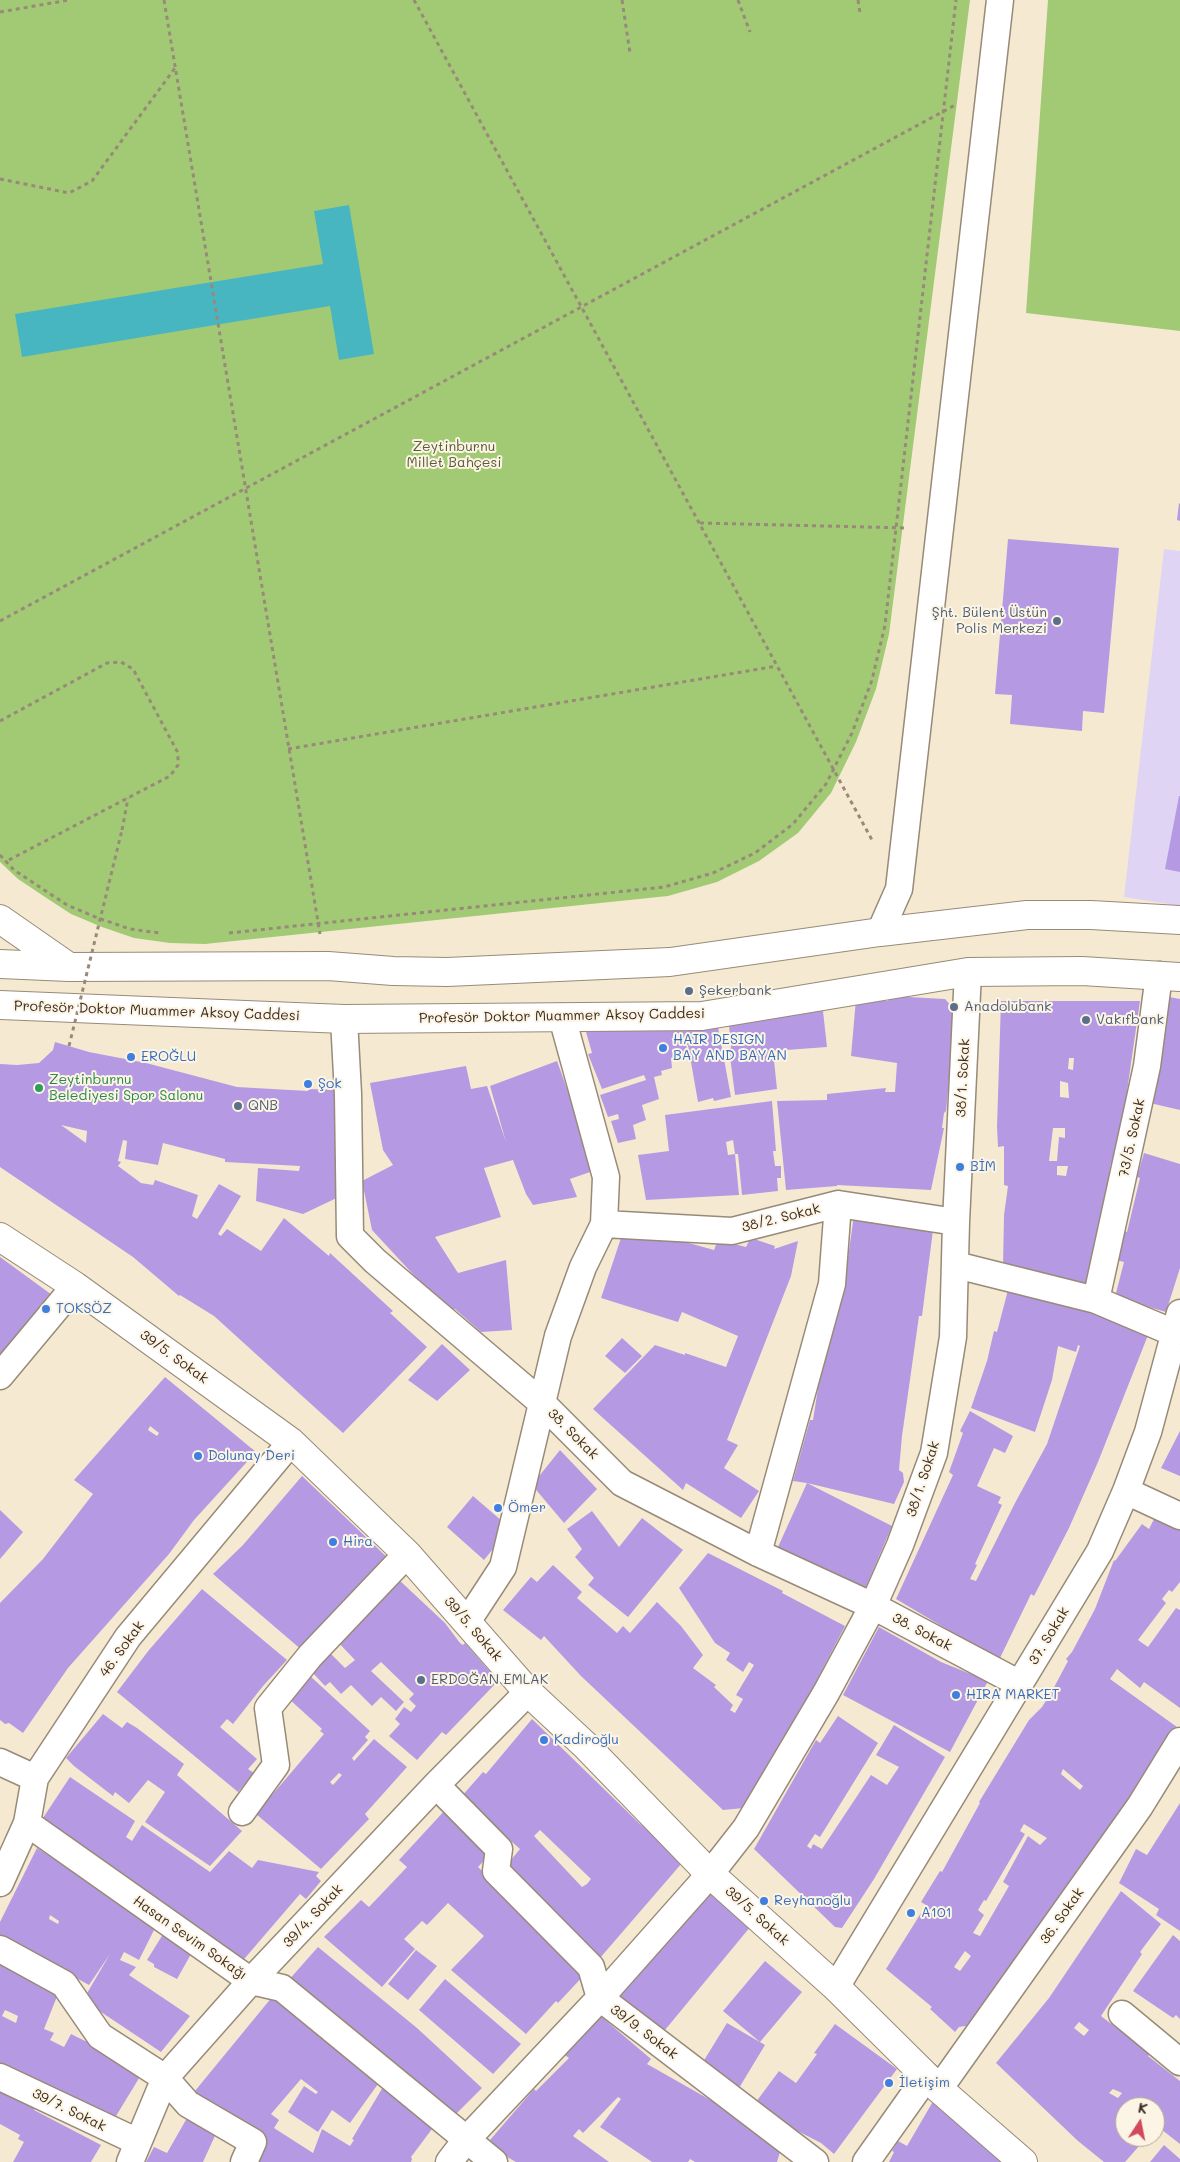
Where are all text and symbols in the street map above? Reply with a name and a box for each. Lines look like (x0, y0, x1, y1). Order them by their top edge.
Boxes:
park label: Zeytinburnu Millet Bahçesi (406, 439, 502, 472)
place label: Şht. Bülent Üstün Polis Merkezi (932, 605, 1047, 638)
marker: Şht. Bülent Üstün Polis Merkezi (1051, 615, 1063, 627)
place label: Şekerbank (699, 983, 772, 999)
marker: Şekerbank (683, 985, 695, 997)
street label: Profesör Doktor Muammer Aksoy Caddesi (14, 998, 300, 1024)
place label: Anadolubank (964, 999, 1051, 1015)
marker: Anadolubank (948, 1001, 960, 1013)
street label: Profesör Doktor Muammer Aksoy Caddesi (419, 1005, 705, 1027)
place label: Vakıfbank (1096, 1012, 1164, 1028)
marker: Vakıfbank (1080, 1014, 1092, 1026)
place label: HAIR DESIGN BAY AND BAYAN (673, 1032, 787, 1064)
street label: 38/1. Sokak (953, 1038, 973, 1118)
marker: HAIR DESIGN BAY AND BAYAN (657, 1042, 669, 1054)
place label: EROĞLU (141, 1049, 196, 1065)
marker: EROĞLU (125, 1051, 137, 1063)
place label: Zeytinburnu Belediyesi Spor Salonu (49, 1072, 203, 1104)
place label: Şok (318, 1076, 342, 1092)
marker: Şok (302, 1078, 314, 1090)
marker: Zeytinburnu Belediyesi Spor Salonu (33, 1082, 45, 1094)
street label: 73/5. Sokak (1115, 1097, 1149, 1179)
place label: QNB (248, 1098, 278, 1114)
marker: QNB (232, 1100, 244, 1112)
place label: BİM (970, 1159, 996, 1175)
marker: BİM (954, 1161, 966, 1173)
street label: 38/2. Sokak (740, 1200, 822, 1236)
place label: TOKSÖZ (56, 1301, 112, 1317)
marker: TOKSÖZ (40, 1303, 52, 1315)
street label: 39/5. Sokak (137, 1327, 211, 1387)
street label: 38. Sokak (544, 1405, 602, 1463)
street label: 38/1. Sokak (903, 1439, 943, 1519)
place label: Dolunay Deri (208, 1448, 295, 1464)
marker: Dolunay Deri (192, 1450, 204, 1462)
place label: Ömer (508, 1500, 546, 1516)
marker: Ömer (492, 1502, 504, 1514)
place label: Hira (343, 1534, 373, 1550)
marker: Hira (327, 1536, 339, 1548)
street label: 39/5. Sokak (440, 1593, 506, 1665)
street label: 37. Sokak (1025, 1604, 1073, 1668)
street label: 38. Sokak (889, 1609, 955, 1655)
street label: 46. Sokak (96, 1618, 148, 1680)
place label: ERDOĞAN EMLAK (431, 1672, 548, 1688)
marker: ERDOĞAN EMLAK (415, 1674, 427, 1686)
place label: HIRA MARKET (966, 1687, 1059, 1703)
marker: HIRA MARKET (950, 1689, 962, 1701)
place label: Kadiroğlu (554, 1732, 619, 1748)
marker: Kadiroğlu (538, 1734, 550, 1746)
street label: 39/4. Sokak (279, 1881, 347, 1951)
street label: 39/5. Sokak (722, 1883, 792, 1949)
street label: 36. Sokak (1036, 1885, 1088, 1947)
street label: Hasan Sevim Sokağı (130, 1892, 250, 1984)
place label: Reyhanoğlu (774, 1893, 851, 1909)
marker: Reyhanoğlu (758, 1895, 770, 1907)
place label: A101 (921, 1905, 952, 1921)
marker: A101 (905, 1907, 917, 1919)
street label: 39/9. Sokak (607, 2001, 681, 2063)
place label: İletişim (899, 2075, 950, 2091)
marker: İletişim (883, 2077, 895, 2089)
street label: 39/7. Sokak (29, 2085, 109, 2135)
north arrow (1115, 2097, 1165, 2147)
text: K (1136, 2098, 1149, 2118)

